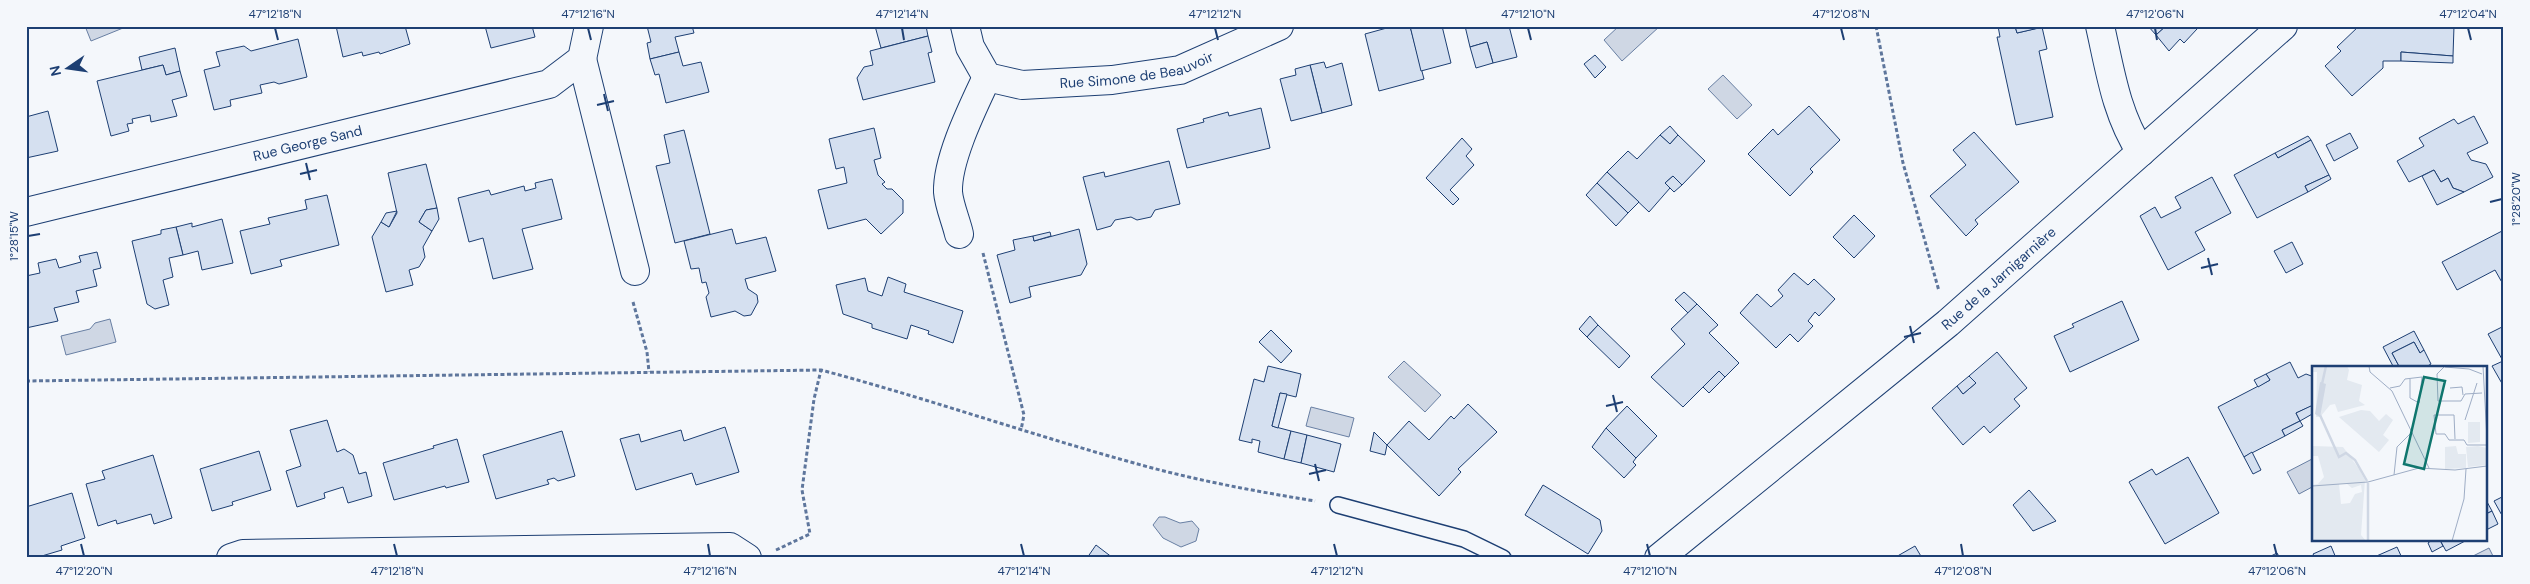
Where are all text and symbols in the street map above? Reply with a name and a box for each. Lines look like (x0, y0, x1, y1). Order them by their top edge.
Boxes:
text: 47°12'18"N (248, 6, 302, 22)
text: 47°12'16"N (561, 6, 615, 22)
text: 47°12'14"N (875, 6, 929, 22)
text: 47°12'12"N (1189, 6, 1241, 22)
text: 47°12'10"N (1501, 6, 1555, 22)
text: 47°12'08"N (1812, 6, 1870, 22)
text: 47°12'06"N (2126, 6, 2184, 22)
text: 47°12'04"N (2439, 6, 2497, 22)
north arrow (42, 42, 92, 92)
street label: Rue Simone de Beauvoir (1059, 47, 1216, 92)
text: N (45, 64, 65, 78)
street label: Rue George Sand (251, 121, 364, 165)
text: 1°28'20"W (2508, 172, 2524, 226)
text: 1°28'15"W (6, 211, 22, 261)
street label: Rue de la Jarnigarnière (1938, 223, 2060, 334)
inset map (2312, 366, 2488, 542)
text: 47°12'20"N (55, 563, 113, 579)
text: 47°12'18"N (370, 563, 424, 579)
text: 47°12'16"N (683, 563, 737, 579)
text: 47°12'14"N (997, 563, 1051, 579)
text: 47°12'12"N (1311, 563, 1363, 579)
text: 47°12'10"N (1623, 563, 1677, 579)
text: 47°12'08"N (1934, 563, 1992, 579)
text: 47°12'06"N (2248, 563, 2306, 579)

